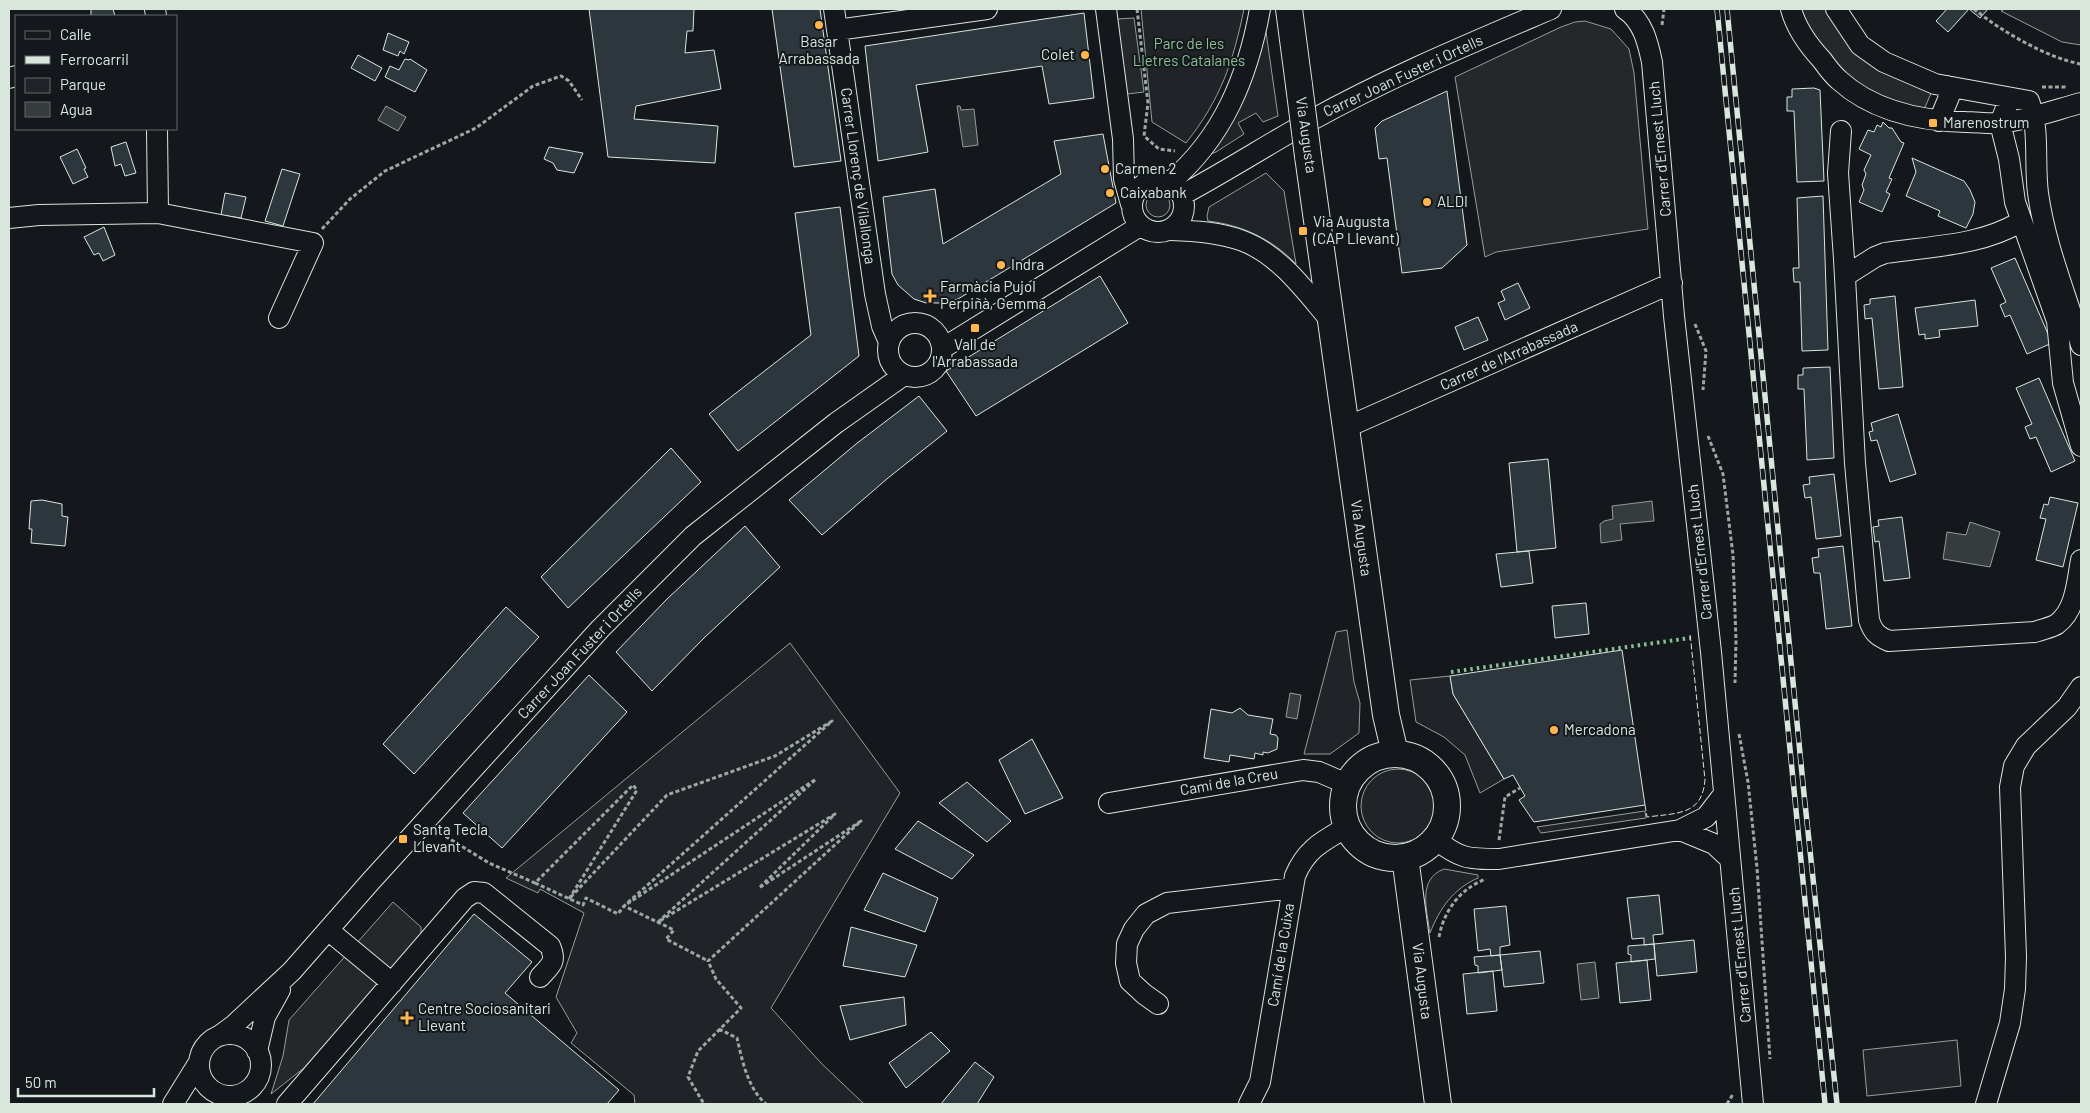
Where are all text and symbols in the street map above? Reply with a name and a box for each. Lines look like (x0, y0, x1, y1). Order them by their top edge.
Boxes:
legend (15, 15, 178, 130)
marker: Basar Arrabassada (813, 19, 825, 31)
text: Calle (60, 25, 92, 43)
street label: Carrer Joan Fuster i Ortells (1320, 30, 1485, 120)
place label: Basar Arrabassada (778, 32, 860, 67)
park label: Parc de les Lletres Catalanes (1133, 34, 1245, 69)
place label: Colet (1041, 45, 1075, 63)
marker: Colet (1079, 49, 1091, 61)
text: Ferrocarril (60, 50, 129, 68)
text: Parque (60, 75, 106, 93)
street label: Carrer d'Ernest Lluch (1644, 81, 1674, 218)
street label: Carrer Llorenç de Vilallonga (838, 86, 880, 265)
street label: Via Augusta (1293, 96, 1321, 174)
text: Agua (60, 100, 93, 118)
place label: Marenostrum (1943, 113, 2030, 131)
marker: Marenostrum (1927, 117, 1939, 129)
place label: Carmen 2 (1115, 159, 1177, 177)
marker: Carmen 2 (1099, 163, 1111, 175)
place label: Caixabank (1120, 183, 1187, 201)
marker: Caixabank (1104, 187, 1116, 199)
place label: ALDI (1437, 192, 1468, 210)
marker: ALDI (1421, 196, 1433, 208)
place label: Via Augusta (CAP Llevant) (1312, 212, 1399, 247)
marker: Via Augusta (CAP Llevant) (1297, 225, 1309, 237)
place label: Indra (1011, 255, 1044, 273)
marker: Indra (995, 259, 1007, 271)
place label: Farmàcia Pujol Perpiñà, Gemma (940, 277, 1046, 312)
marker: Farmàcia Pujol Perpiñà, Gemma (924, 290, 936, 302)
street label: Carrer de l'Arrabassada (1437, 317, 1580, 394)
marker: Vall de l'Arrabassada (969, 322, 981, 334)
place label: Vall de l'Arrabassada (932, 335, 1018, 370)
street label: Carrer d'Ernest Lluch (1683, 483, 1715, 621)
street label: Via Augusta (1348, 499, 1376, 577)
street label: Carrer Joan Fuster i Ortells (513, 583, 645, 722)
place label: Mercadona (1564, 720, 1636, 738)
marker: Mercadona (1548, 724, 1560, 736)
street label: Camí de la Creu (1178, 764, 1279, 798)
place label: Santa Tecla Llevant (413, 820, 488, 855)
marker: Santa Tecla Llevant (397, 833, 409, 845)
street label: Carrer d'Ernest Lluch (1724, 887, 1754, 1024)
street label: Camí de la Cuixa (1263, 902, 1297, 1008)
street label: Via Augusta (1409, 942, 1437, 1020)
place label: Centre Sociosanitari Llevant (418, 999, 551, 1034)
marker: Centre Sociosanitari Llevant (400, 1011, 414, 1025)
scale bar (18, 1066, 154, 1098)
text: 50 m (25, 1073, 57, 1091)

